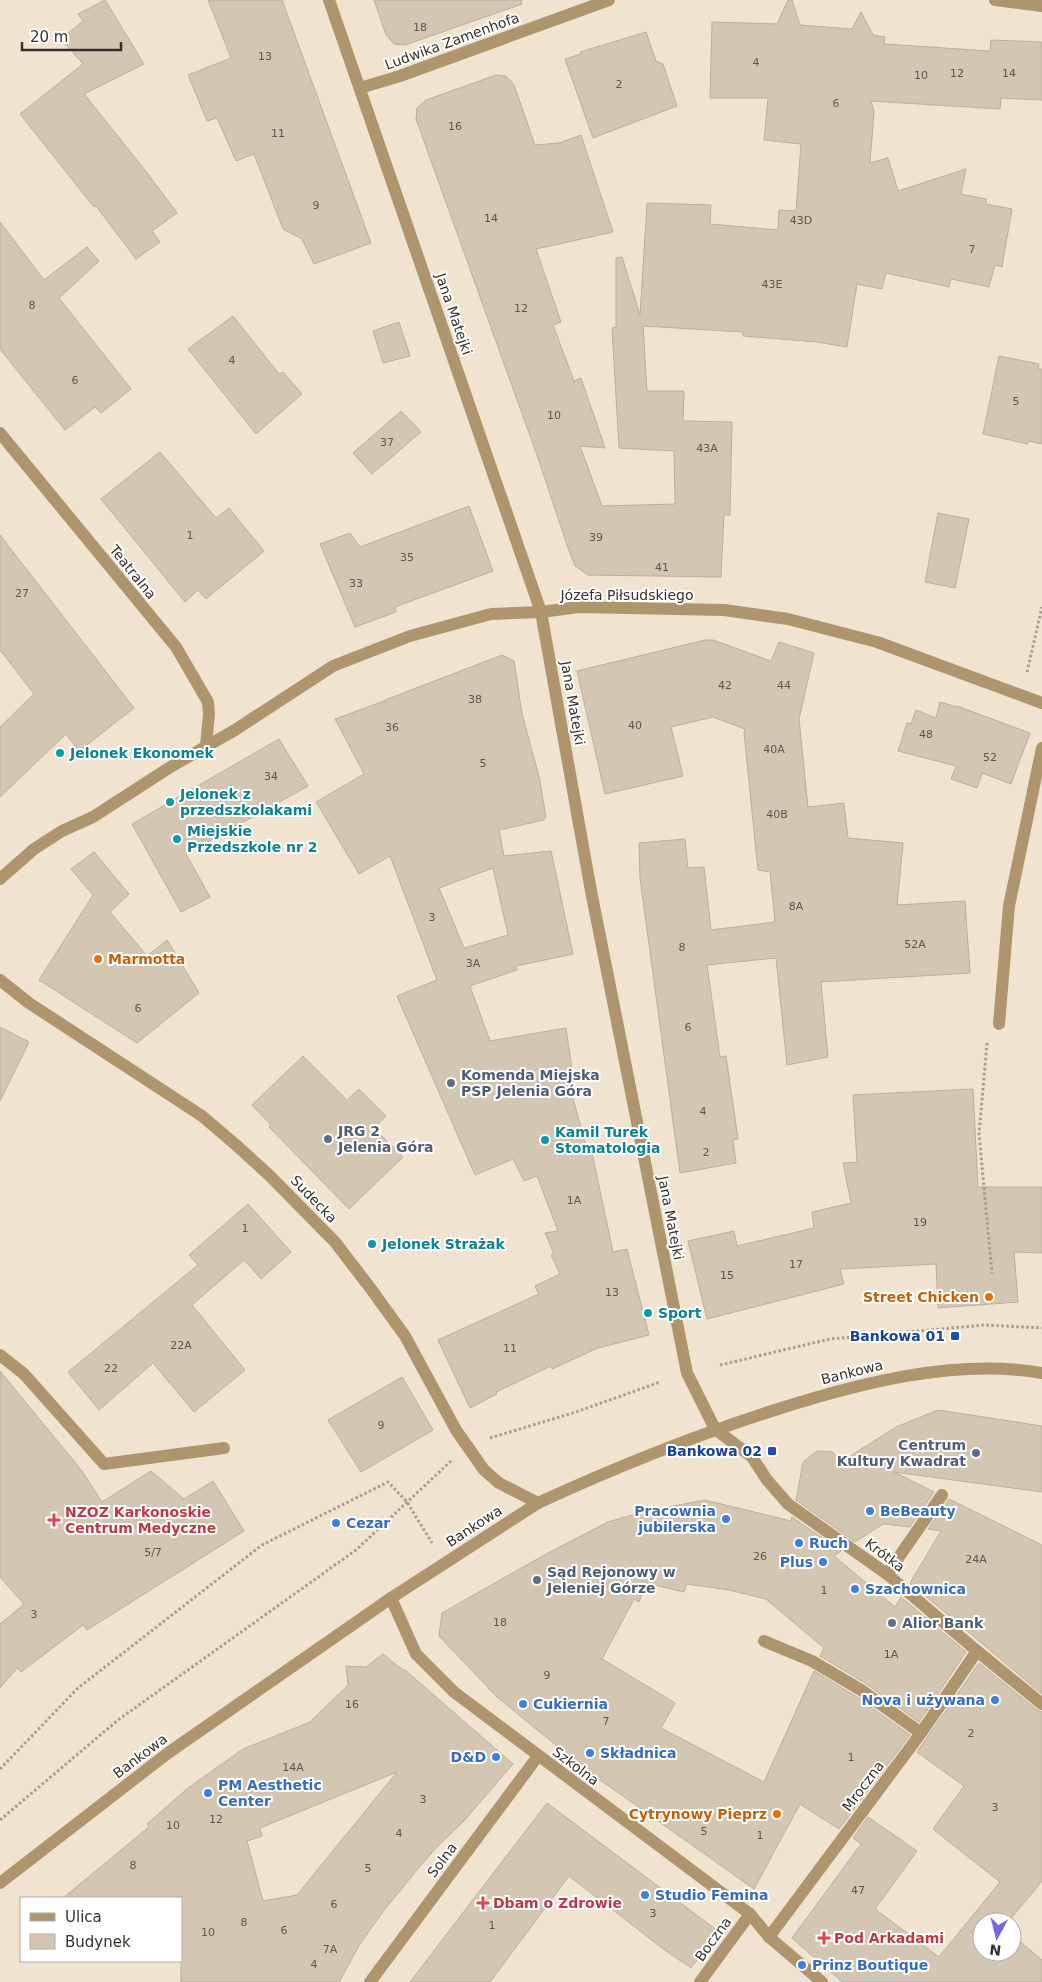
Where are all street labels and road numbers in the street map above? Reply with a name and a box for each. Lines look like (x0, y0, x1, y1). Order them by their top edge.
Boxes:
street label: Ludwika Zamenhofa (383, 9, 521, 73)
street label: Jana Matejki (432, 270, 475, 357)
street label: Teatralna (106, 541, 160, 602)
street label: Józefa Piłsudskiego (559, 587, 694, 603)
street label: Jana Matejki (558, 659, 588, 746)
street label: Sudecka (288, 1172, 340, 1226)
street label: Jana Matejki (655, 1174, 687, 1261)
street label: Bankowa (819, 1357, 885, 1387)
street label: Bankowa (443, 1502, 505, 1550)
street label: Krótka (862, 1535, 908, 1575)
street label: Bankowa (110, 1731, 170, 1781)
street label: Szkolna (550, 1743, 602, 1789)
street label: Mroczna (839, 1758, 887, 1814)
street label: Solna (424, 1840, 460, 1880)
street label: Boczna (692, 1914, 734, 1964)

